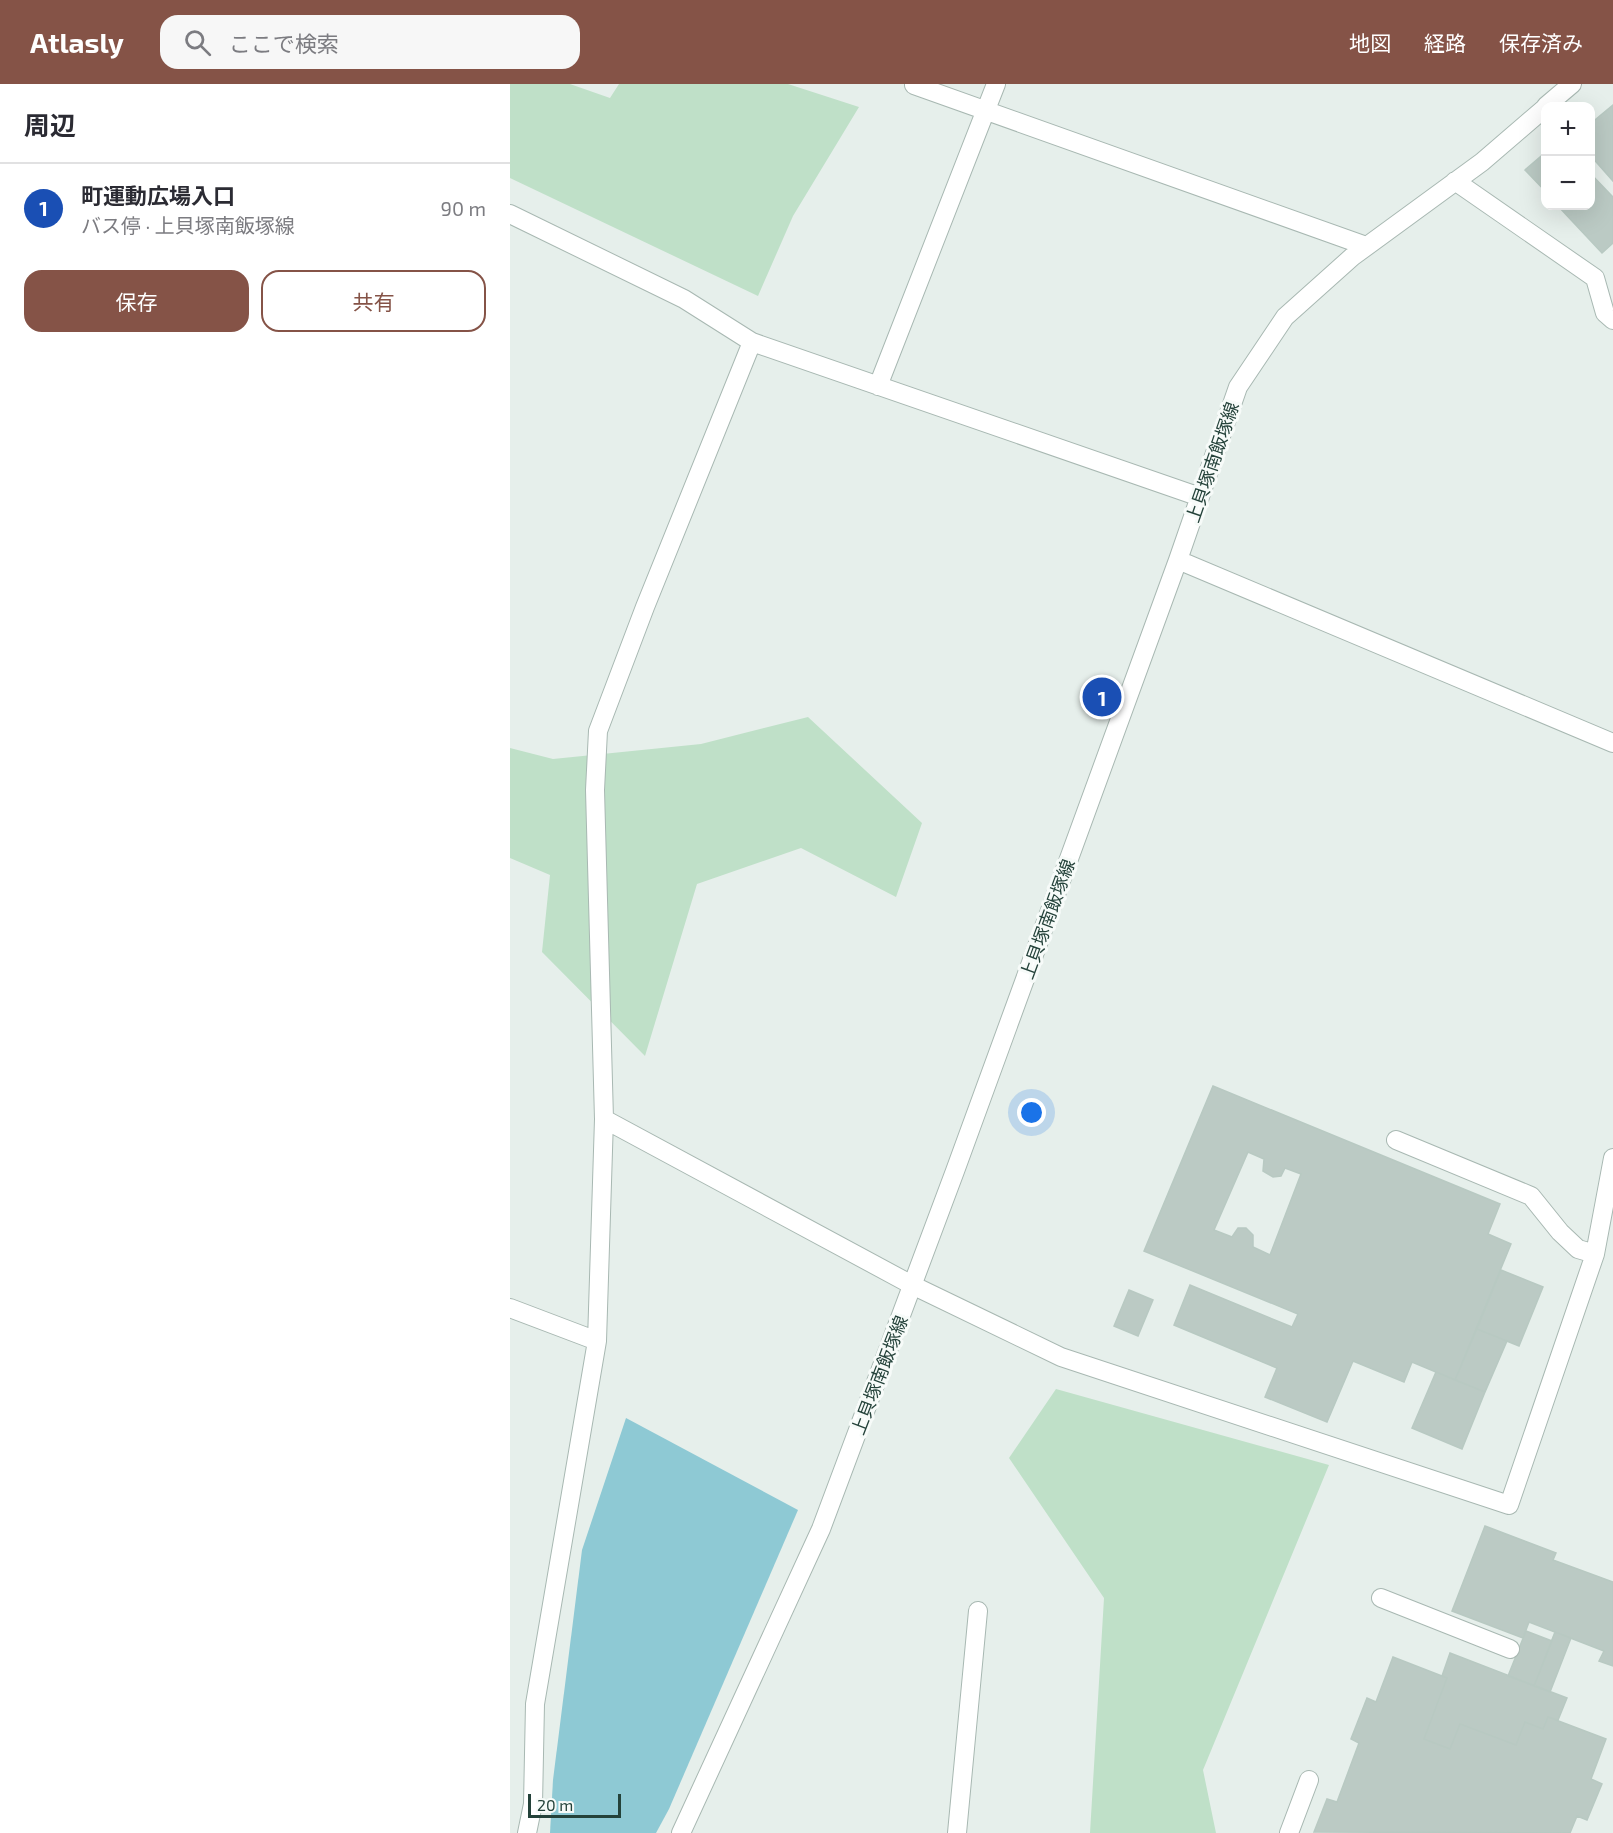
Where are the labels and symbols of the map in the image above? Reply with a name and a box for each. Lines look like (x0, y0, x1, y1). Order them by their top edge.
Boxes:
street label: 上貝塚南飯塚線 (1181, 399, 1243, 525)
pin: 1 (1082, 674, 1122, 720)
street label: 上貝塚南飯塚線 (1015, 856, 1079, 982)
your location (1017, 1098, 1046, 1127)
street label: 上貝塚南飯塚線 (846, 1312, 912, 1438)
scale bar (528, 1791, 621, 1818)

